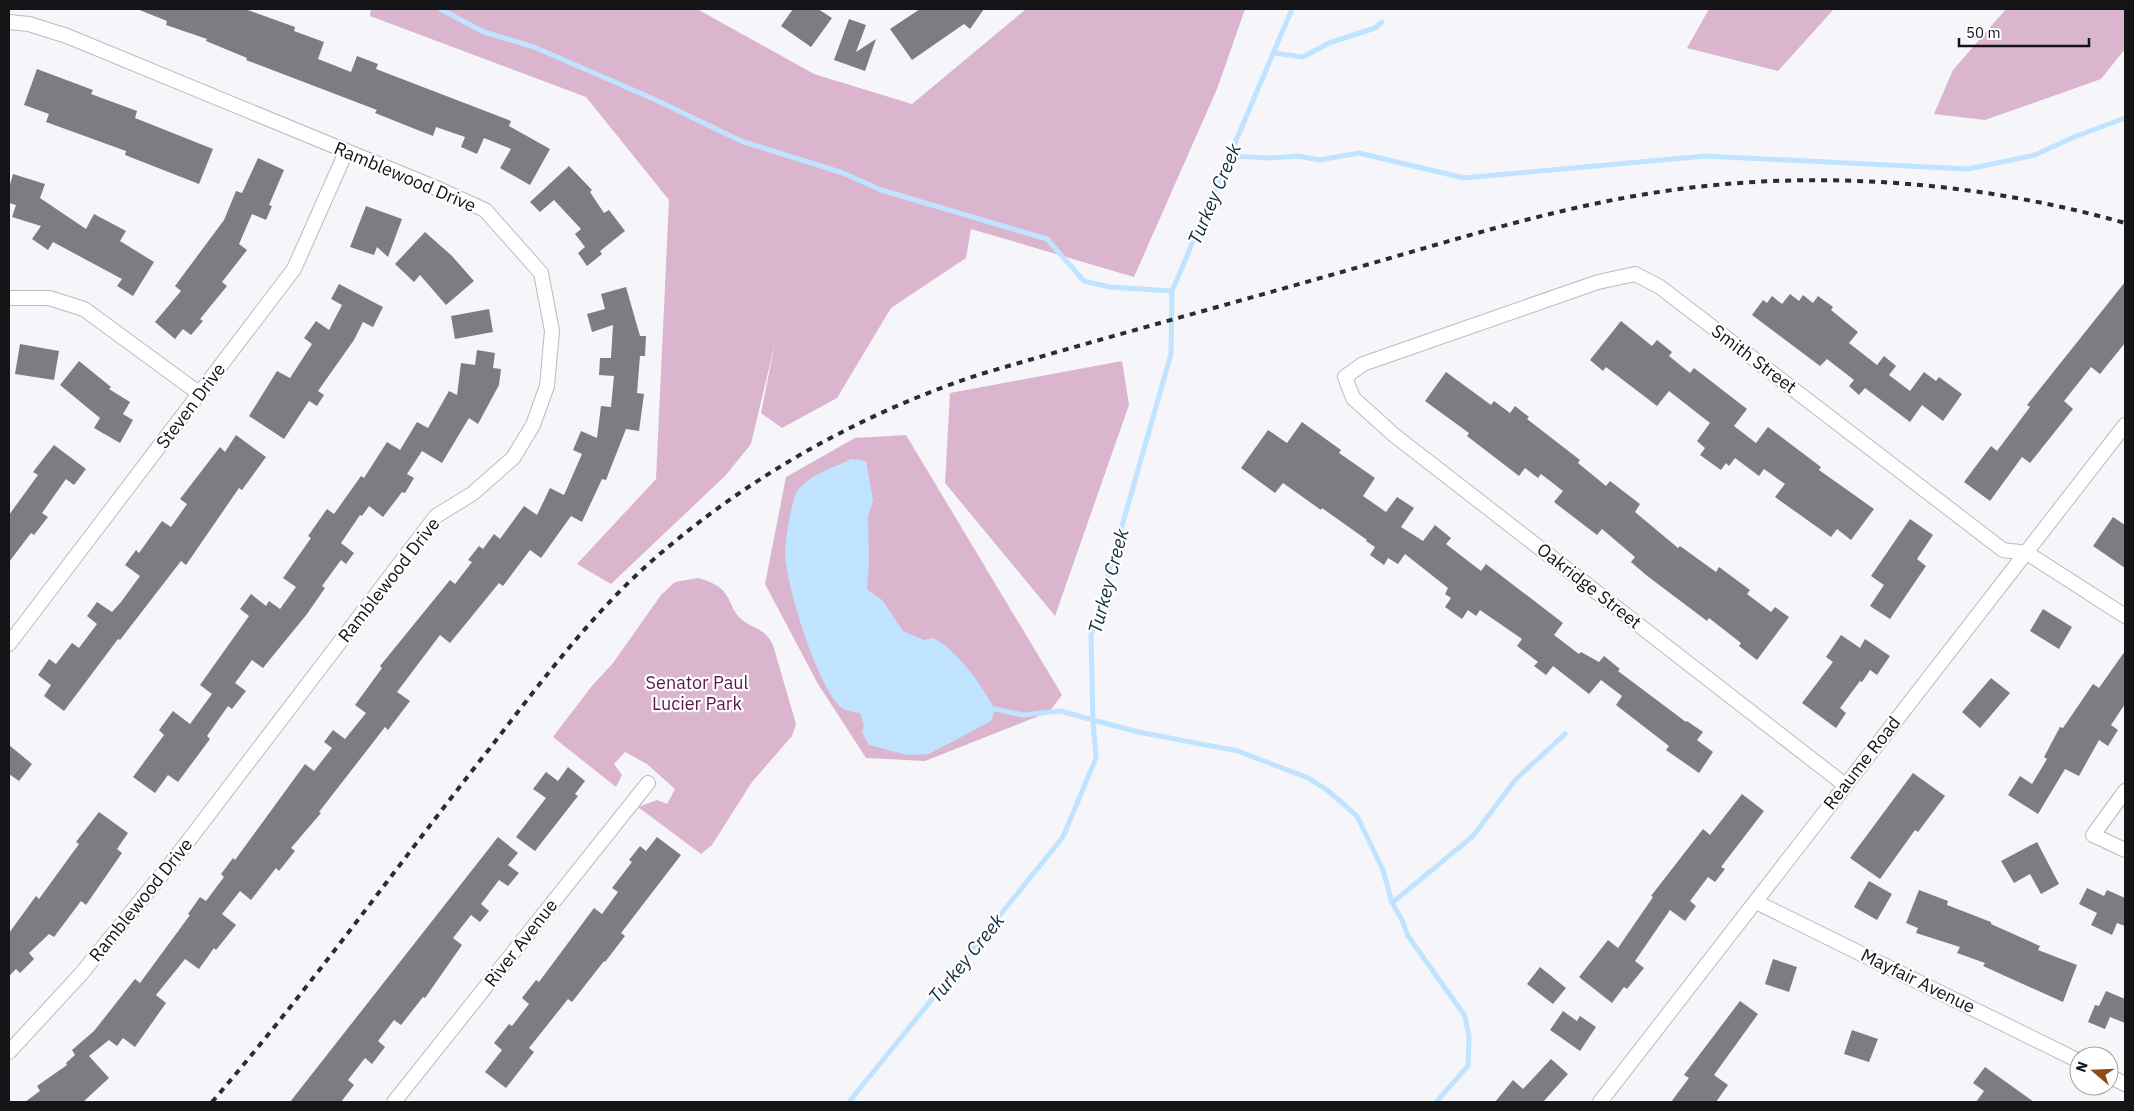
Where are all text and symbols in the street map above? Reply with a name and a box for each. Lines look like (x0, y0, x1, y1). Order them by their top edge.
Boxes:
scale bar (1959, 15, 2089, 47)
text: 50 m (1966, 23, 2001, 42)
street label: Ramblewood Drive (331, 136, 480, 217)
water label: Turkey Creek (1182, 139, 1246, 248)
street label: Smith Street (1707, 319, 1801, 398)
street label: Steven Drive (151, 358, 230, 453)
street label: Ramblewood Drive (333, 513, 445, 647)
water label: Turkey Creek (1082, 525, 1134, 636)
street label: Oakridge Street (1532, 538, 1646, 634)
park label: Senator Paul Lucier Park (646, 671, 749, 715)
street label: Reaume Road (1818, 711, 1905, 814)
street label: Ramblewood Drive (84, 833, 197, 966)
street label: River Avenue (479, 894, 562, 991)
water label: Turkey Creek (923, 908, 1010, 1007)
street label: Mayfair Avenue (1857, 943, 1979, 1018)
north arrow (2069, 1046, 2119, 1096)
text: N (2072, 1059, 2092, 1074)

